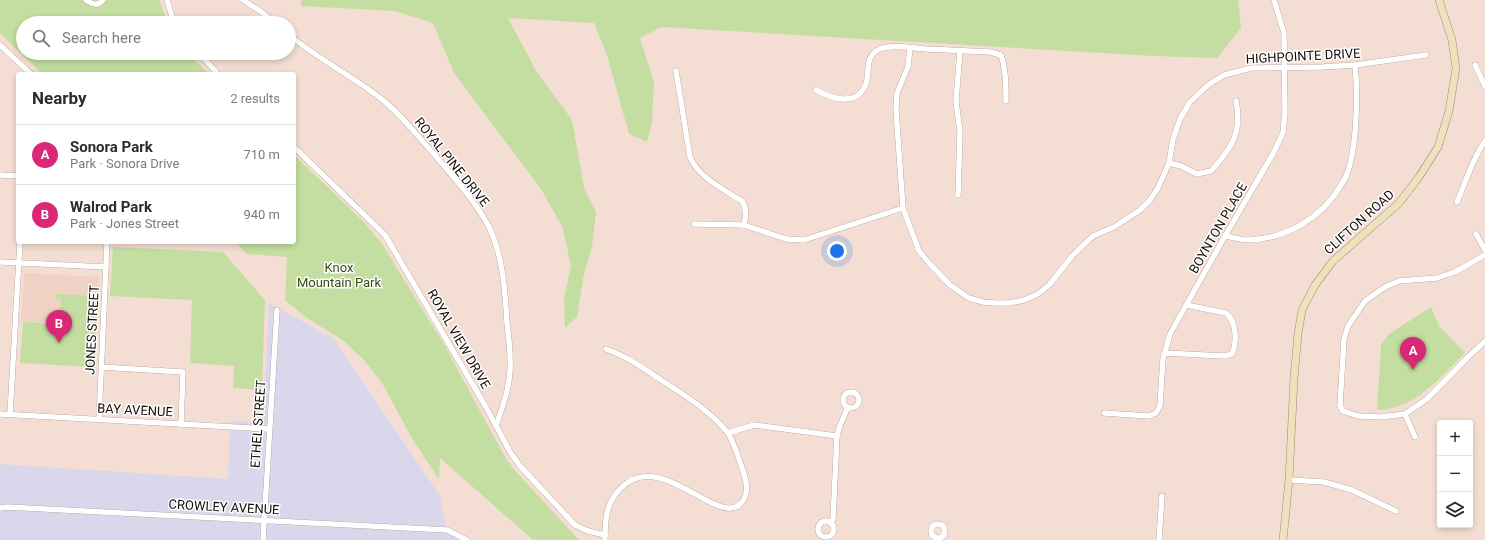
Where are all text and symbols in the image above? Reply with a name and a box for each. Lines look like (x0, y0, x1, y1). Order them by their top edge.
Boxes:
search box (16, 16, 296, 60)
icon: search (30, 27, 52, 49)
text: Search here (62, 29, 141, 47)
street label: HIGHPOINTE DRIVE (1245, 46, 1361, 66)
text: Nearby (32, 88, 87, 108)
text: 2 results (230, 91, 280, 106)
street label: ROYAL PINE DRIVE (412, 115, 492, 209)
text: Sonora Park (70, 138, 153, 156)
text: A (41, 147, 49, 162)
text: 710 m (243, 147, 280, 162)
text: Park · Sonora Drive (70, 156, 179, 171)
street label: BOYNTON PLACE (1186, 180, 1250, 276)
street label: CLIFTON ROAD (1321, 187, 1397, 257)
text: Walrod Park (70, 198, 152, 216)
text: B (41, 207, 49, 222)
text: 940 m (243, 207, 280, 222)
text: Park · Jones Street (70, 216, 179, 231)
your location (827, 241, 847, 261)
park label: Knox Mountain Park (297, 260, 382, 290)
street label: JONES STREET (82, 284, 102, 375)
street label: ROYAL VIEW DRIVE (424, 287, 494, 391)
pin: B (46, 310, 72, 343)
pin: A (1400, 337, 1426, 370)
street label: ETHEL STREET (247, 379, 269, 469)
street label: BAY AVENUE (97, 401, 173, 419)
map controls (1437, 420, 1473, 528)
button: + (1437, 420, 1473, 456)
button: − (1437, 456, 1473, 492)
button: layers (1437, 492, 1473, 528)
street label: CROWLEY AVENUE (168, 497, 280, 517)

